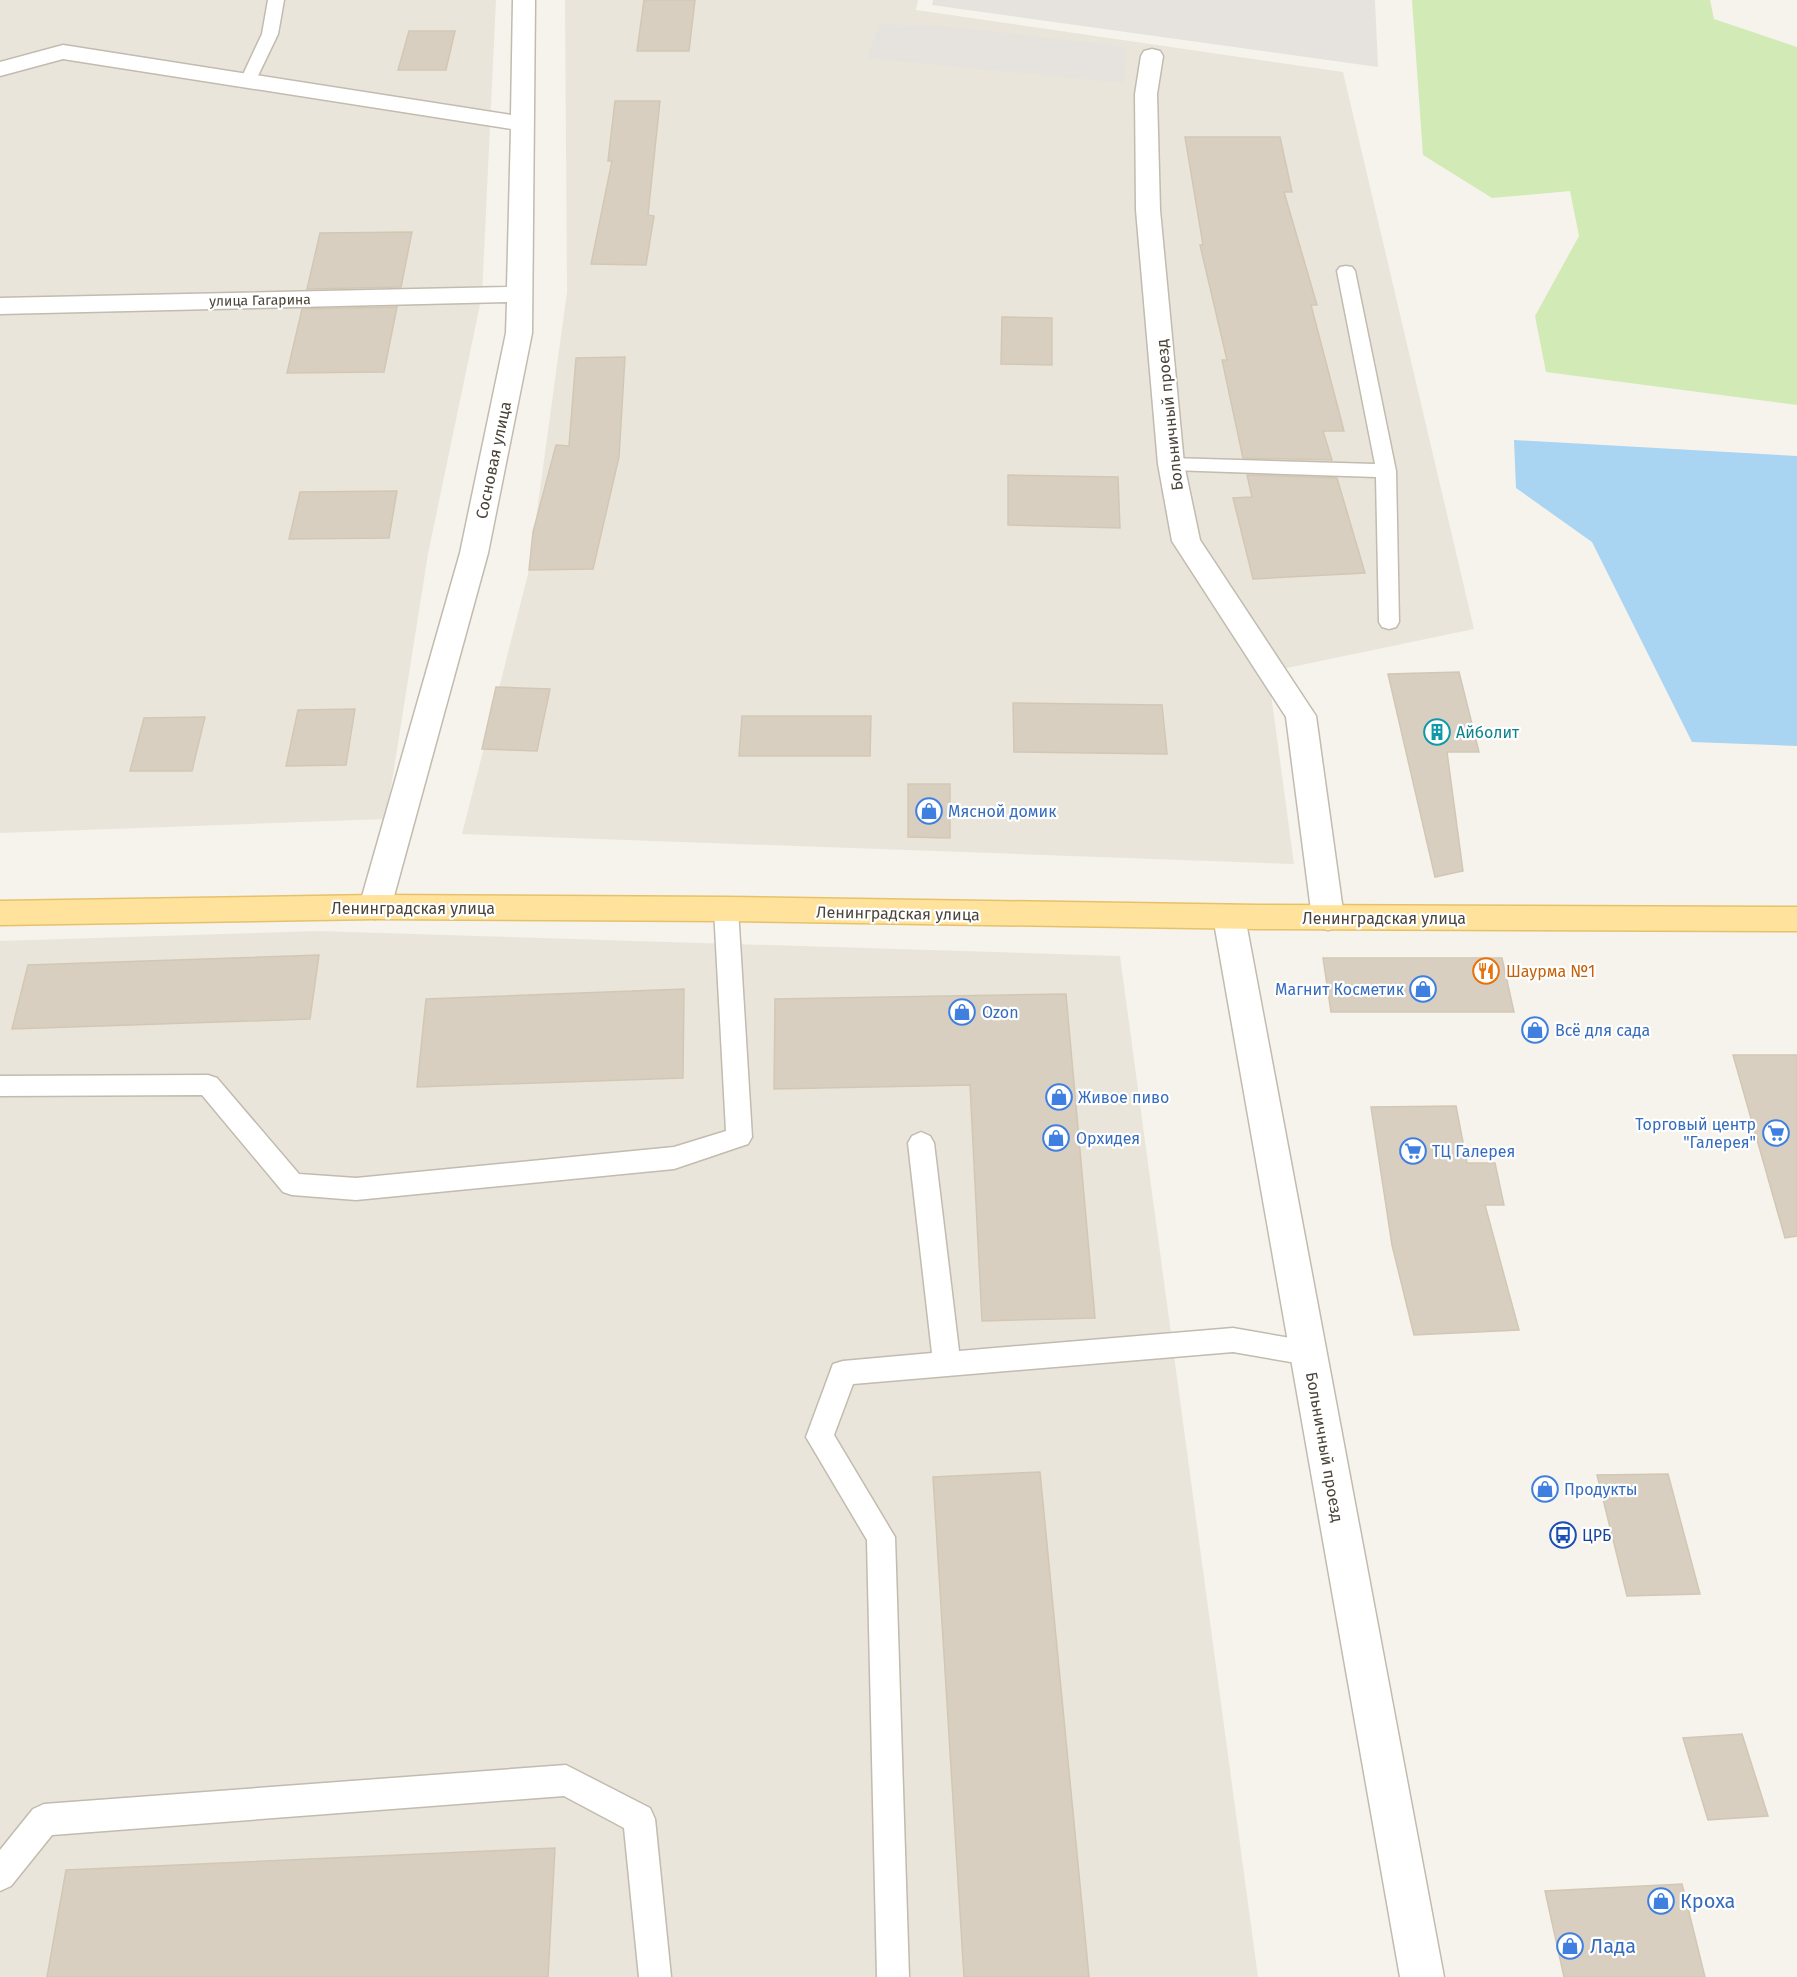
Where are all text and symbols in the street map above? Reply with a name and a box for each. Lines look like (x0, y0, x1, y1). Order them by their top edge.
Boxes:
street label: улица Гагарина (209, 291, 311, 310)
street label: Больничный проезд (1152, 338, 1187, 492)
street label: Сосновая улица (472, 400, 515, 521)
building icon: Айболит (1422, 717, 1452, 747)
place label: Айболит (1456, 723, 1520, 742)
shop icon: Мясной домик (914, 796, 944, 826)
place label: Мясной домик (948, 802, 1057, 821)
street label: Ленинградская улица (331, 899, 495, 918)
street label: Ленинградская улица (816, 903, 980, 924)
street label: Ленинградская улица (1302, 909, 1466, 928)
restaurant icon: Шаурма №1 (1471, 956, 1501, 986)
place label: Шаурма №1 (1506, 962, 1595, 981)
shop icon: Магнит Косметик (1408, 974, 1438, 1004)
place label: Магнит Косметик (1275, 980, 1405, 999)
shop icon: Ozon (947, 997, 977, 1027)
place label: Ozon (982, 1003, 1019, 1022)
shop icon: Всё для сада (1520, 1015, 1550, 1045)
place label: Всё для сада (1555, 1021, 1650, 1040)
shop icon: Живое пиво (1044, 1082, 1074, 1112)
place label: Живое пиво (1078, 1088, 1169, 1107)
place label: Торговый центр "Галерея" (1635, 1115, 1756, 1152)
supermarket icon: Торговый центр "Галерея" (1761, 1118, 1791, 1148)
shop icon: Орхидея (1041, 1123, 1071, 1153)
place label: Орхидея (1076, 1129, 1140, 1148)
supermarket icon: ТЦ Галерея (1398, 1136, 1428, 1166)
place label: ТЦ Галерея (1432, 1142, 1515, 1161)
street label: Больничный проезд (1302, 1370, 1347, 1524)
shop icon: Продукты (1530, 1474, 1560, 1504)
place label: Продукты (1564, 1480, 1638, 1499)
bus stop icon: ЦРБ (1548, 1520, 1578, 1550)
place label: ЦРБ (1582, 1526, 1611, 1545)
shop icon: Кроха (1646, 1886, 1676, 1916)
place label: Кроха (1680, 1889, 1735, 1913)
shop icon: Лада (1555, 1931, 1585, 1961)
place label: Лада (1590, 1934, 1636, 1958)

